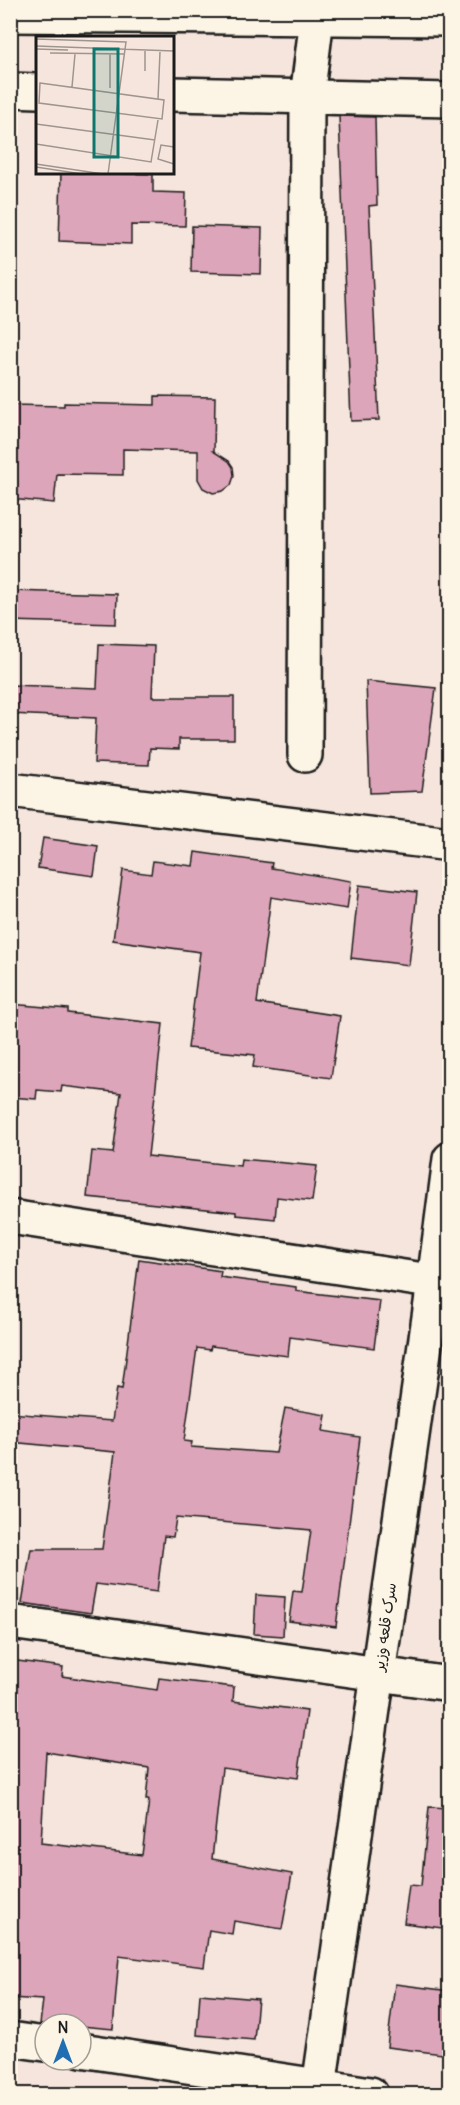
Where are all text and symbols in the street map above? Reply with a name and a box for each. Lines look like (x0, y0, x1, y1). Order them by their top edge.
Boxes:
inset map (36, 36, 174, 174)
street label: سرک قلعه وزیر (369, 1581, 400, 1674)
north arrow (33, 2012, 93, 2072)
text: N (57, 2017, 69, 2037)

